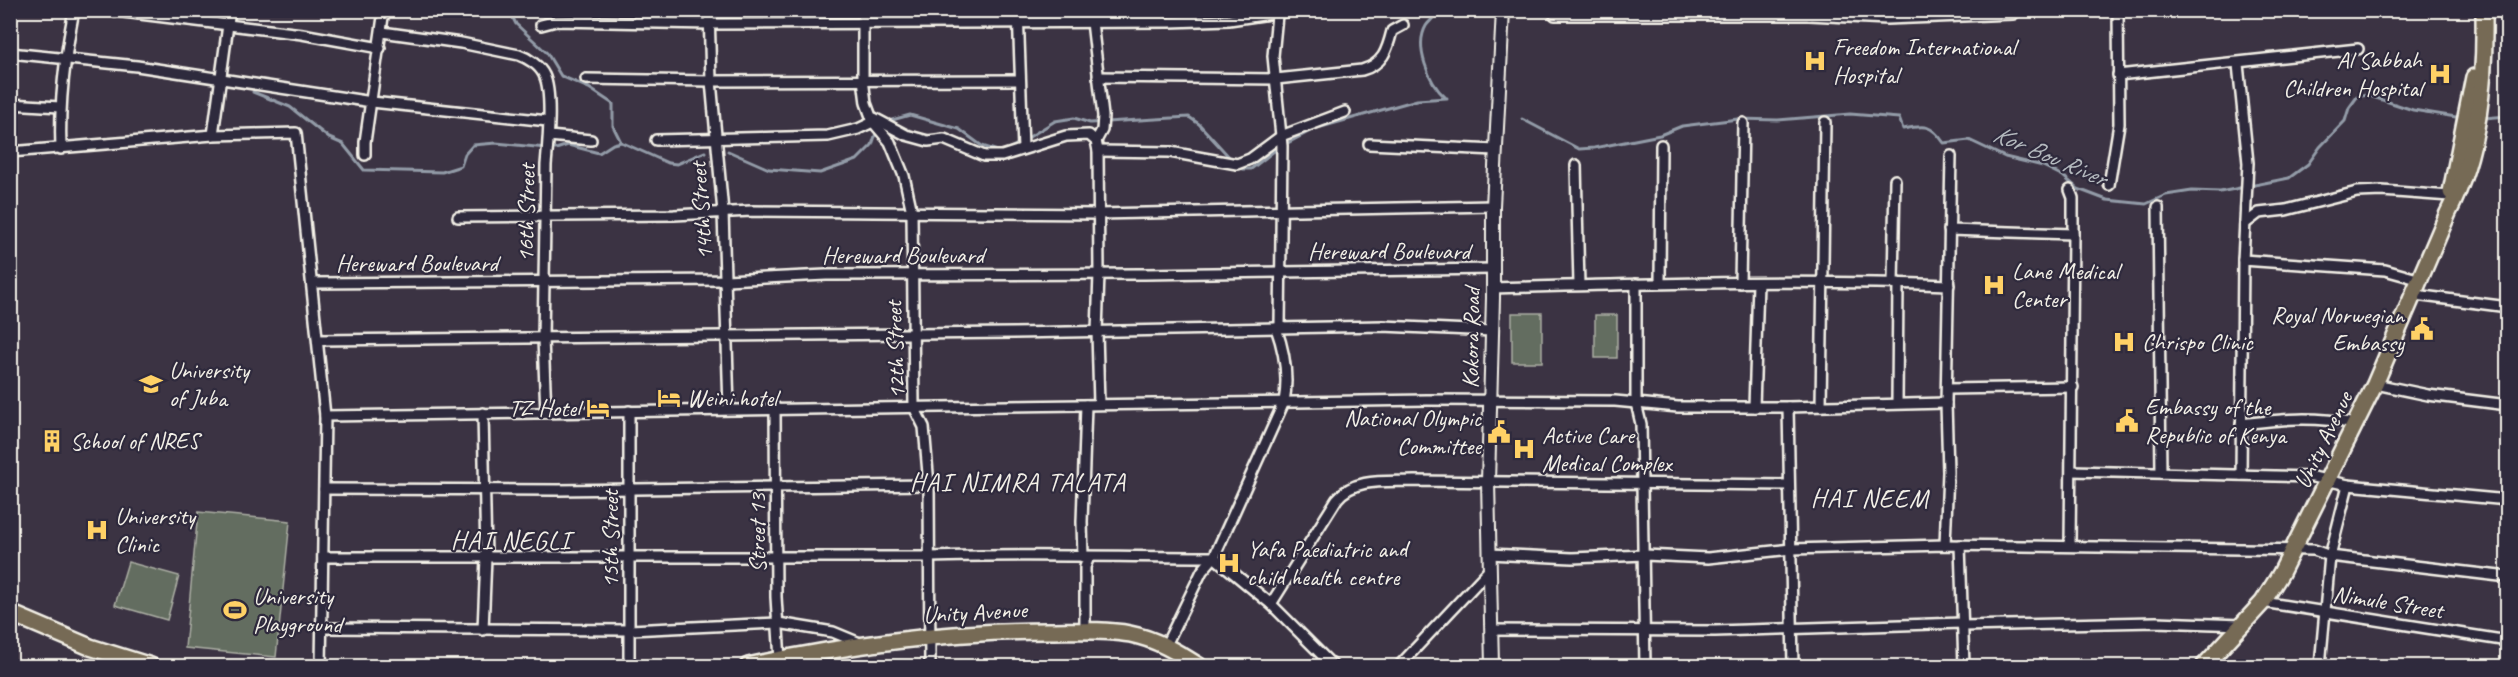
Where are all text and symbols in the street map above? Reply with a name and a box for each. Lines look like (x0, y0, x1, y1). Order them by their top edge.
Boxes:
place label: Freedom International Hospital (1833, 32, 2019, 90)
place label: Al Sabbah Children Hospital (2283, 45, 2426, 103)
hospital icon: Freedom International Hospital (1802, 48, 1828, 74)
hospital icon: Al Sabbah Children Hospital (2427, 61, 2453, 87)
water label: Kor Bou River (1988, 117, 2115, 195)
street label: 14th Street (682, 159, 719, 261)
street label: 16th Street (510, 162, 542, 262)
street label: Hereward Boulevard (1308, 236, 1474, 266)
street label: Hereward Boulevard (822, 240, 988, 270)
street label: Hereward Boulevard (336, 248, 502, 278)
place label: Lane Medical Center (2012, 256, 2123, 314)
hospital icon: Lane Medical Center (1981, 272, 2007, 298)
street label: Kokora Road (1455, 284, 1487, 389)
street label: 12th Street (878, 298, 912, 400)
place label: Royal Norwegian Embassy (2271, 300, 2406, 358)
public building icon: Royal Norwegian Embassy (2409, 316, 2435, 342)
place label: Chrispo Clinic (2142, 327, 2254, 357)
hospital icon: Chrispo Clinic (2111, 329, 2137, 355)
place label: University of Juba (169, 355, 251, 413)
school or university icon: University of Juba (138, 371, 164, 397)
place label: Weini hotel (687, 383, 781, 413)
hotel icon: Weini hotel (656, 385, 682, 411)
street label: Unity Avenue (2287, 385, 2360, 493)
place label: Embassy of the Republic of Kenya (2145, 392, 2288, 450)
place label: TZ Hotel (509, 393, 584, 423)
hotel icon: TZ Hotel (585, 395, 611, 421)
place label: National Olympic Committee (1344, 403, 1483, 461)
public building icon: Embassy of the Republic of Kenya (2114, 408, 2140, 434)
public building icon: National Olympic Committee (1486, 419, 1512, 445)
place label: Active Care Medical Complex (1542, 420, 1673, 478)
place label: School of NRES (70, 426, 202, 456)
building icon: School of NRES (39, 428, 65, 454)
hospital icon: Active Care Medical Complex (1511, 436, 1537, 462)
district label: HAI NIMRA TALATA (910, 466, 1127, 499)
district label: HAI NEEM (1811, 482, 1930, 515)
street label: 15th Street (595, 488, 625, 588)
street label: Street 13 (742, 491, 772, 573)
place label: University Clinic (115, 501, 197, 559)
hospital icon: University Clinic (84, 517, 110, 543)
district label: HAI NEGLI (451, 524, 575, 557)
place label: Yafa Paediatric and child health centre (1247, 534, 1411, 592)
hospital icon: Yafa Paediatric and child health centre (1216, 550, 1242, 576)
street label: Nimule Street (2331, 578, 2447, 626)
place label: University Playground (253, 581, 345, 639)
street label: Unity Avenue (922, 594, 1030, 630)
sports icon: University Playground (222, 597, 248, 623)

